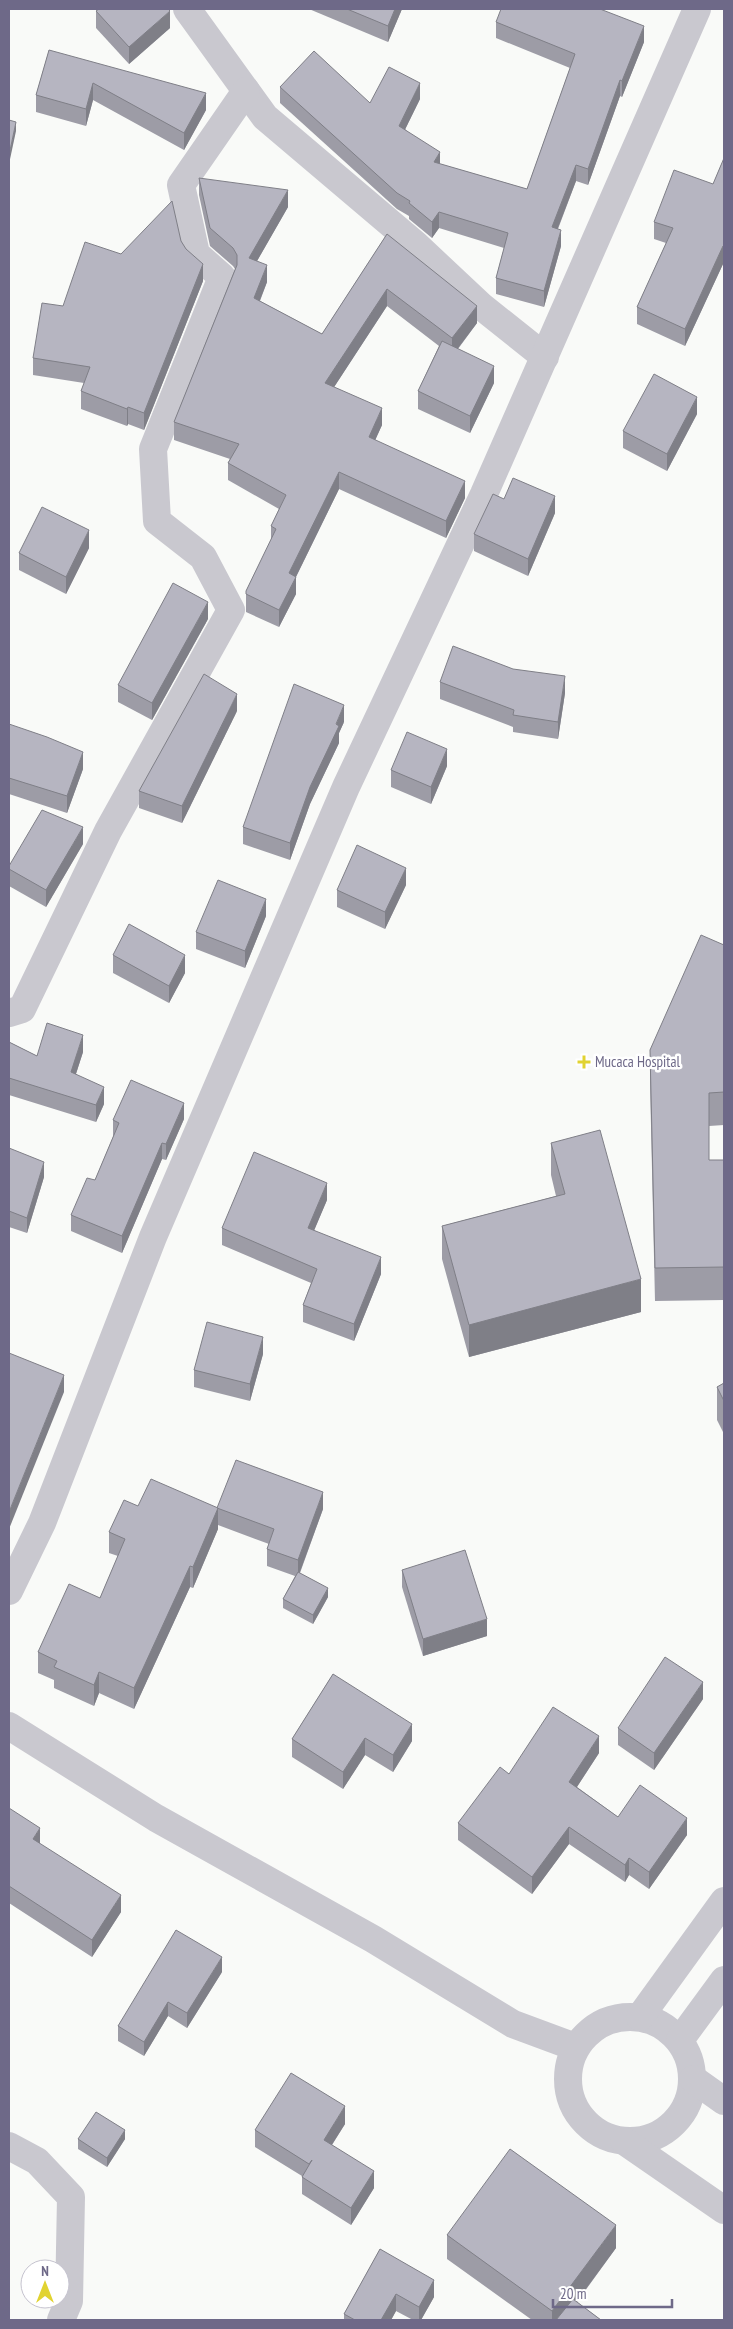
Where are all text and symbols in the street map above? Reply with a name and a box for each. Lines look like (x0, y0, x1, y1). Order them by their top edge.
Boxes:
place label: Mucaca Hospital (595, 1052, 680, 1071)
marker: Mucaca Hospital (577, 1055, 591, 1069)
north arrow (20, 2259, 70, 2309)
text: N (41, 2262, 49, 2280)
scale bar (553, 2276, 672, 2308)
text: 20 m (560, 2284, 586, 2303)

